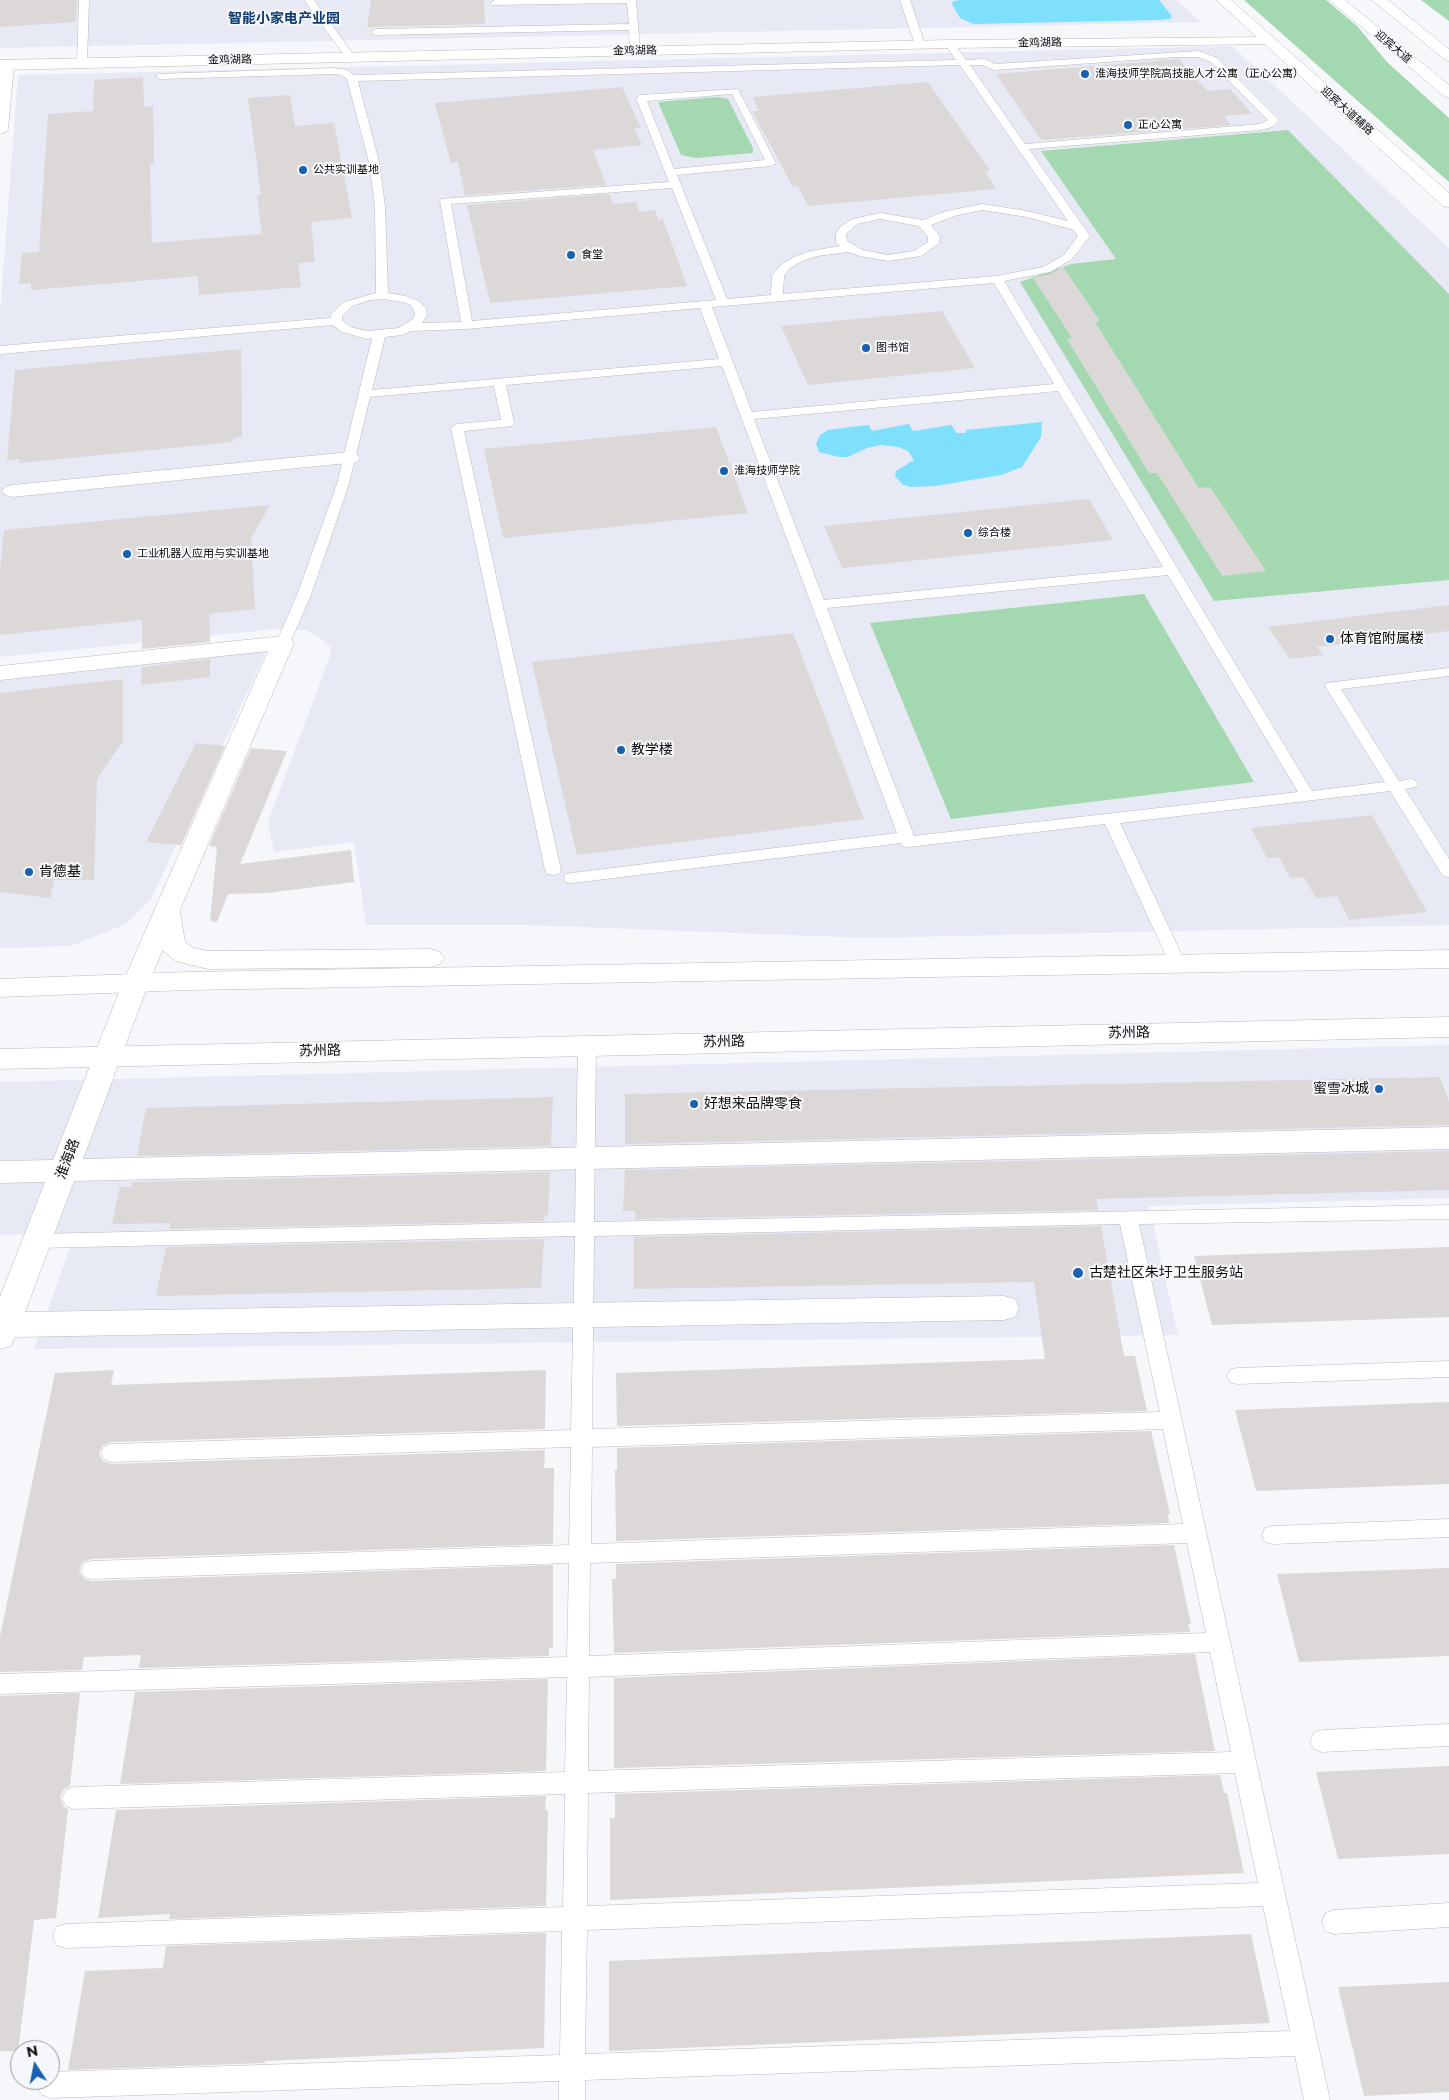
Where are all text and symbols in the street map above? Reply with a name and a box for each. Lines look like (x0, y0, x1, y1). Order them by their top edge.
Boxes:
district label: 智能小家电产业园 (228, 11, 340, 27)
street label: 迎宾大道 (1372, 28, 1414, 66)
street label: 金鸡湖路 (1018, 36, 1062, 50)
street label: 金鸡湖路 (613, 44, 657, 58)
street label: 金鸡湖路 (208, 53, 252, 67)
place label: 淮海技师学院高技能人才公寓（正心公寓） (1095, 67, 1304, 81)
marker: 淮海技师学院高技能人才公寓（正心公寓） (1079, 68, 1091, 80)
street label: 迎宾大道辅路 (1318, 84, 1376, 138)
place label: 正心公寓 (1138, 118, 1182, 132)
marker: 正心公寓 (1122, 119, 1134, 131)
place label: 公共实训基地 (313, 163, 379, 177)
marker: 公共实训基地 (297, 164, 309, 176)
place label: 食堂 (581, 248, 603, 262)
marker: 食堂 (565, 249, 577, 261)
place label: 图书馆 (876, 341, 909, 355)
marker: 图书馆 (860, 342, 872, 354)
place label: 淮海技师学院 (734, 464, 800, 478)
marker: 淮海技师学院 (718, 465, 730, 477)
place label: 综合楼 (978, 526, 1011, 540)
marker: 综合楼 (962, 527, 974, 539)
place label: 工业机器人应用与实训基地 (137, 547, 269, 561)
marker: 工业机器人应用与实训基地 (121, 548, 133, 560)
place label: 体育馆附属楼 (1340, 631, 1424, 647)
marker: 体育馆附属楼 (1324, 633, 1336, 645)
place label: 教学楼 (631, 742, 673, 758)
marker: 教学楼 (615, 744, 627, 756)
place label: 肯德基 (39, 864, 81, 880)
marker: 肯德基 (23, 866, 35, 878)
street label: 苏州路 (1108, 1024, 1150, 1042)
street label: 苏州路 (703, 1033, 745, 1051)
street label: 苏州路 (299, 1042, 341, 1060)
place label: 蜜雪冰城 (1313, 1081, 1369, 1097)
marker: 蜜雪冰城 (1373, 1083, 1385, 1095)
place label: 好想来品牌零食 (704, 1096, 802, 1112)
marker: 好想来品牌零食 (688, 1098, 700, 1110)
street label: 淮海路 (53, 1136, 83, 1182)
place label: 古楚社区朱圩卫生服务站 (1089, 1265, 1243, 1281)
marker: 古楚社区朱圩卫生服务站 (1071, 1266, 1085, 1280)
north arrow (10, 2040, 60, 2090)
text: N (25, 2041, 40, 2061)

